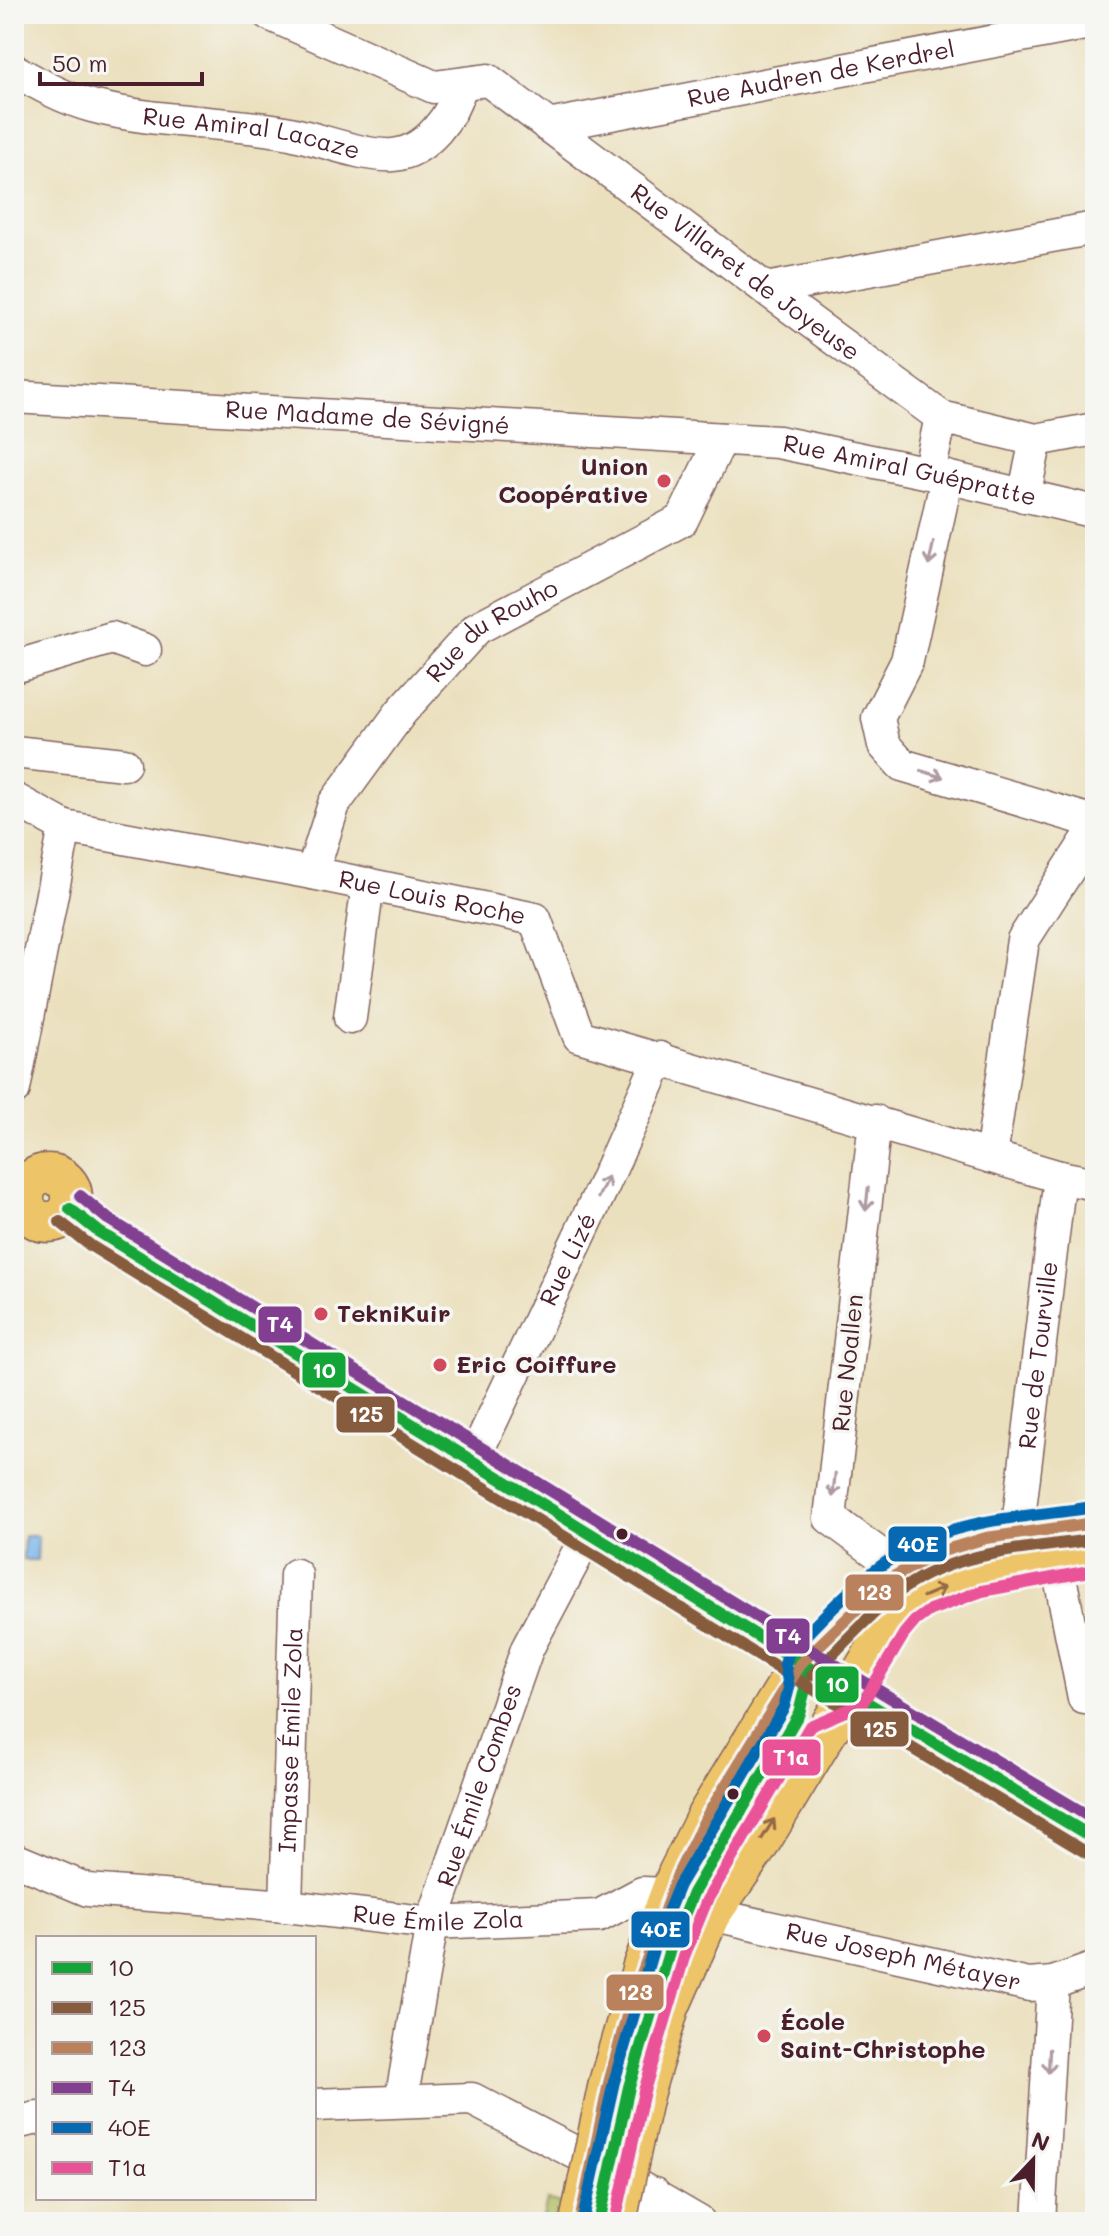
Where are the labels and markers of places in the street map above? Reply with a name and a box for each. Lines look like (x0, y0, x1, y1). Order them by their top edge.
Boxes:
place label: Union Coopérative (498, 450, 648, 509)
marker: Union Coopérative (655, 472, 673, 490)
place label: TekniKuir (337, 1297, 450, 1328)
marker: TekniKuir (312, 1305, 330, 1323)
place label: Eric Coiffure (456, 1348, 617, 1379)
marker: Eric Coiffure (431, 1356, 449, 1374)
unlabelled marker (614, 1526, 630, 1542)
unlabelled marker (725, 1786, 741, 1802)
place label: École Saint-Christophe (780, 2005, 986, 2064)
marker: École Saint-Christophe (755, 2027, 773, 2045)

